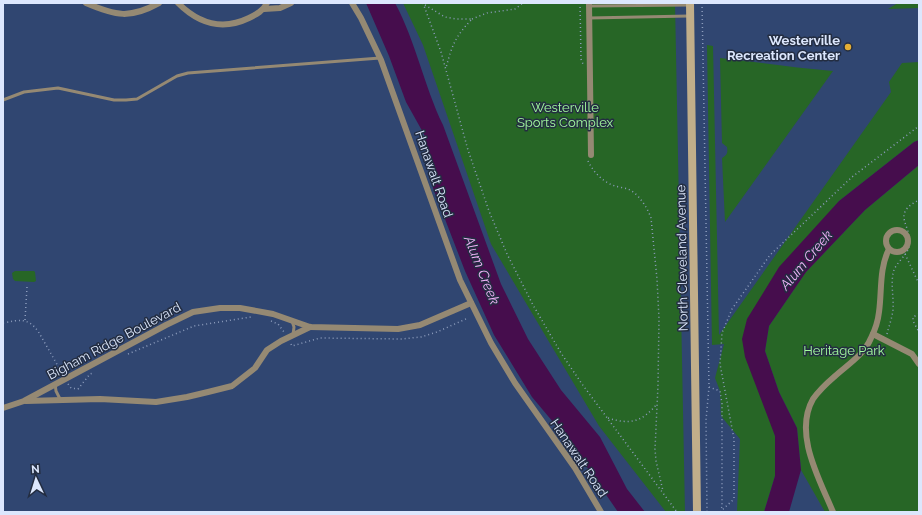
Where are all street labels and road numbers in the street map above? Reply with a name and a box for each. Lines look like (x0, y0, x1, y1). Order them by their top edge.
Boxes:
street label: Hanawalt Road (412, 129, 456, 219)
street label: North Cleveland Avenue (673, 184, 691, 331)
street label: Bigham Ridge Boulevard (45, 299, 183, 383)
street label: Hanawalt Road (547, 416, 611, 500)

